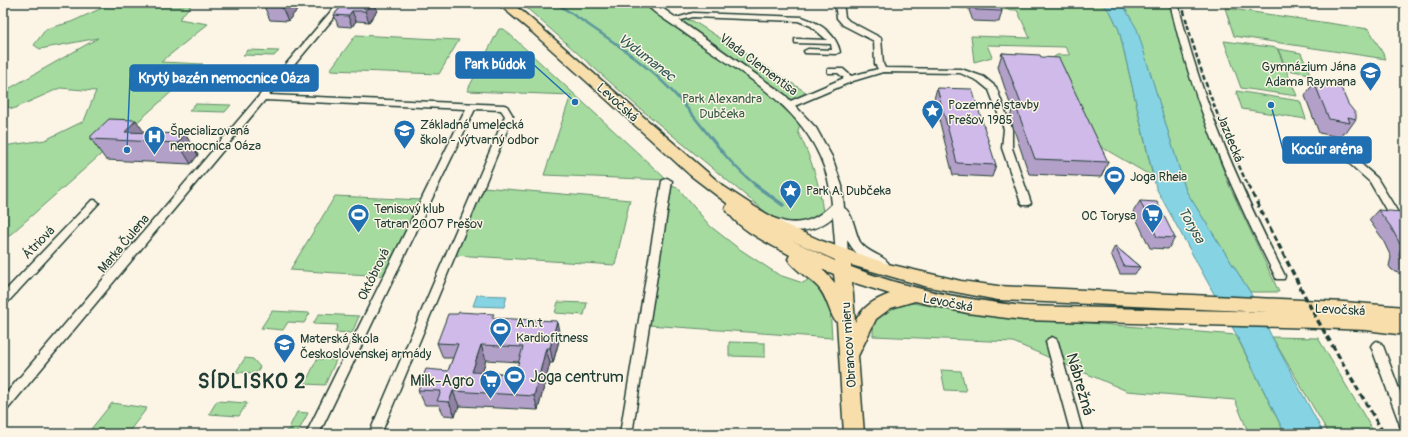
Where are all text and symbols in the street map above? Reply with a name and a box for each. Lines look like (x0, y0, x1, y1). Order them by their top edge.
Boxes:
water label: Vydumanec (615, 30, 680, 86)
street label: Vlada Clementisa (716, 30, 801, 99)
callout: Park búdok (456, 52, 534, 78)
text: Park búdok (464, 56, 526, 73)
place label: Gymnázium Jána Adama Raymana (1262, 59, 1356, 90)
school or university icon: Gymnázium Jána Adama Raymana (1358, 60, 1384, 93)
callout: Krytý bazén nemocnice Oáza (130, 65, 318, 91)
text: Krytý bazén nemocnice Oáza (138, 70, 310, 87)
street label: Levočská (593, 80, 641, 126)
park label: Park Alexandra Dubčeka (682, 91, 762, 122)
place label: Pozemné stavby Prešov 1985 (948, 97, 1039, 128)
place icon: Pozemné stavby Prešov 1985 (920, 98, 946, 131)
street label: Jazdecká (1213, 112, 1247, 165)
place label: Základná umelecká škola - výtvarný odbor (420, 117, 539, 148)
school or university icon: Základná umelecká škola - výtvarný odbor (392, 118, 418, 151)
place label: Špecializovaná nemocnica Oáza (170, 123, 261, 154)
hospital icon: Špecializovaná nemocnica Oáza (142, 124, 168, 157)
callout: Kocúr aréna (1283, 137, 1371, 163)
text: Kocúr aréna (1291, 141, 1363, 158)
sports icon: Joga Rheia (1101, 163, 1127, 196)
place label: Joga Rheia (1130, 169, 1187, 185)
place icon: Park A. Dubčeka (778, 177, 804, 210)
place label: Park A. Dubčeka (806, 183, 891, 199)
place label: Tenisový klub Tatran 2007 Prešov (374, 201, 483, 232)
sports icon: Tenisový klub Tatran 2007 Prešov (345, 202, 371, 235)
supermarket icon: OC Torysa (1139, 202, 1165, 235)
water label: Torysa (1175, 204, 1209, 247)
place label: OC Torysa (1081, 208, 1136, 224)
street label: Marka Čulena (95, 211, 153, 276)
street label: Átriová (19, 223, 58, 263)
street label: Októbrová (354, 246, 393, 303)
street label: Levočská (921, 290, 974, 316)
street label: Obrancov mieru (838, 301, 860, 388)
street label: Levočská (1314, 301, 1366, 319)
place label: A.n.t Kardiofitness (516, 315, 588, 346)
sports icon: A.n.t Kardiofitness (488, 316, 514, 349)
place label: Materská škola Československej armády (300, 331, 432, 362)
school or university icon: Materská škola Československej armády (271, 332, 297, 365)
street label: Nábrežná (1062, 351, 1099, 418)
sports icon: Joga centrum (501, 363, 527, 396)
supermarket icon: Milk-Agro (477, 367, 503, 400)
place label: Joga centrum (530, 367, 624, 387)
district label: SÍDLISKO 2 (198, 369, 306, 394)
place label: Milk-Agro (410, 371, 474, 391)

